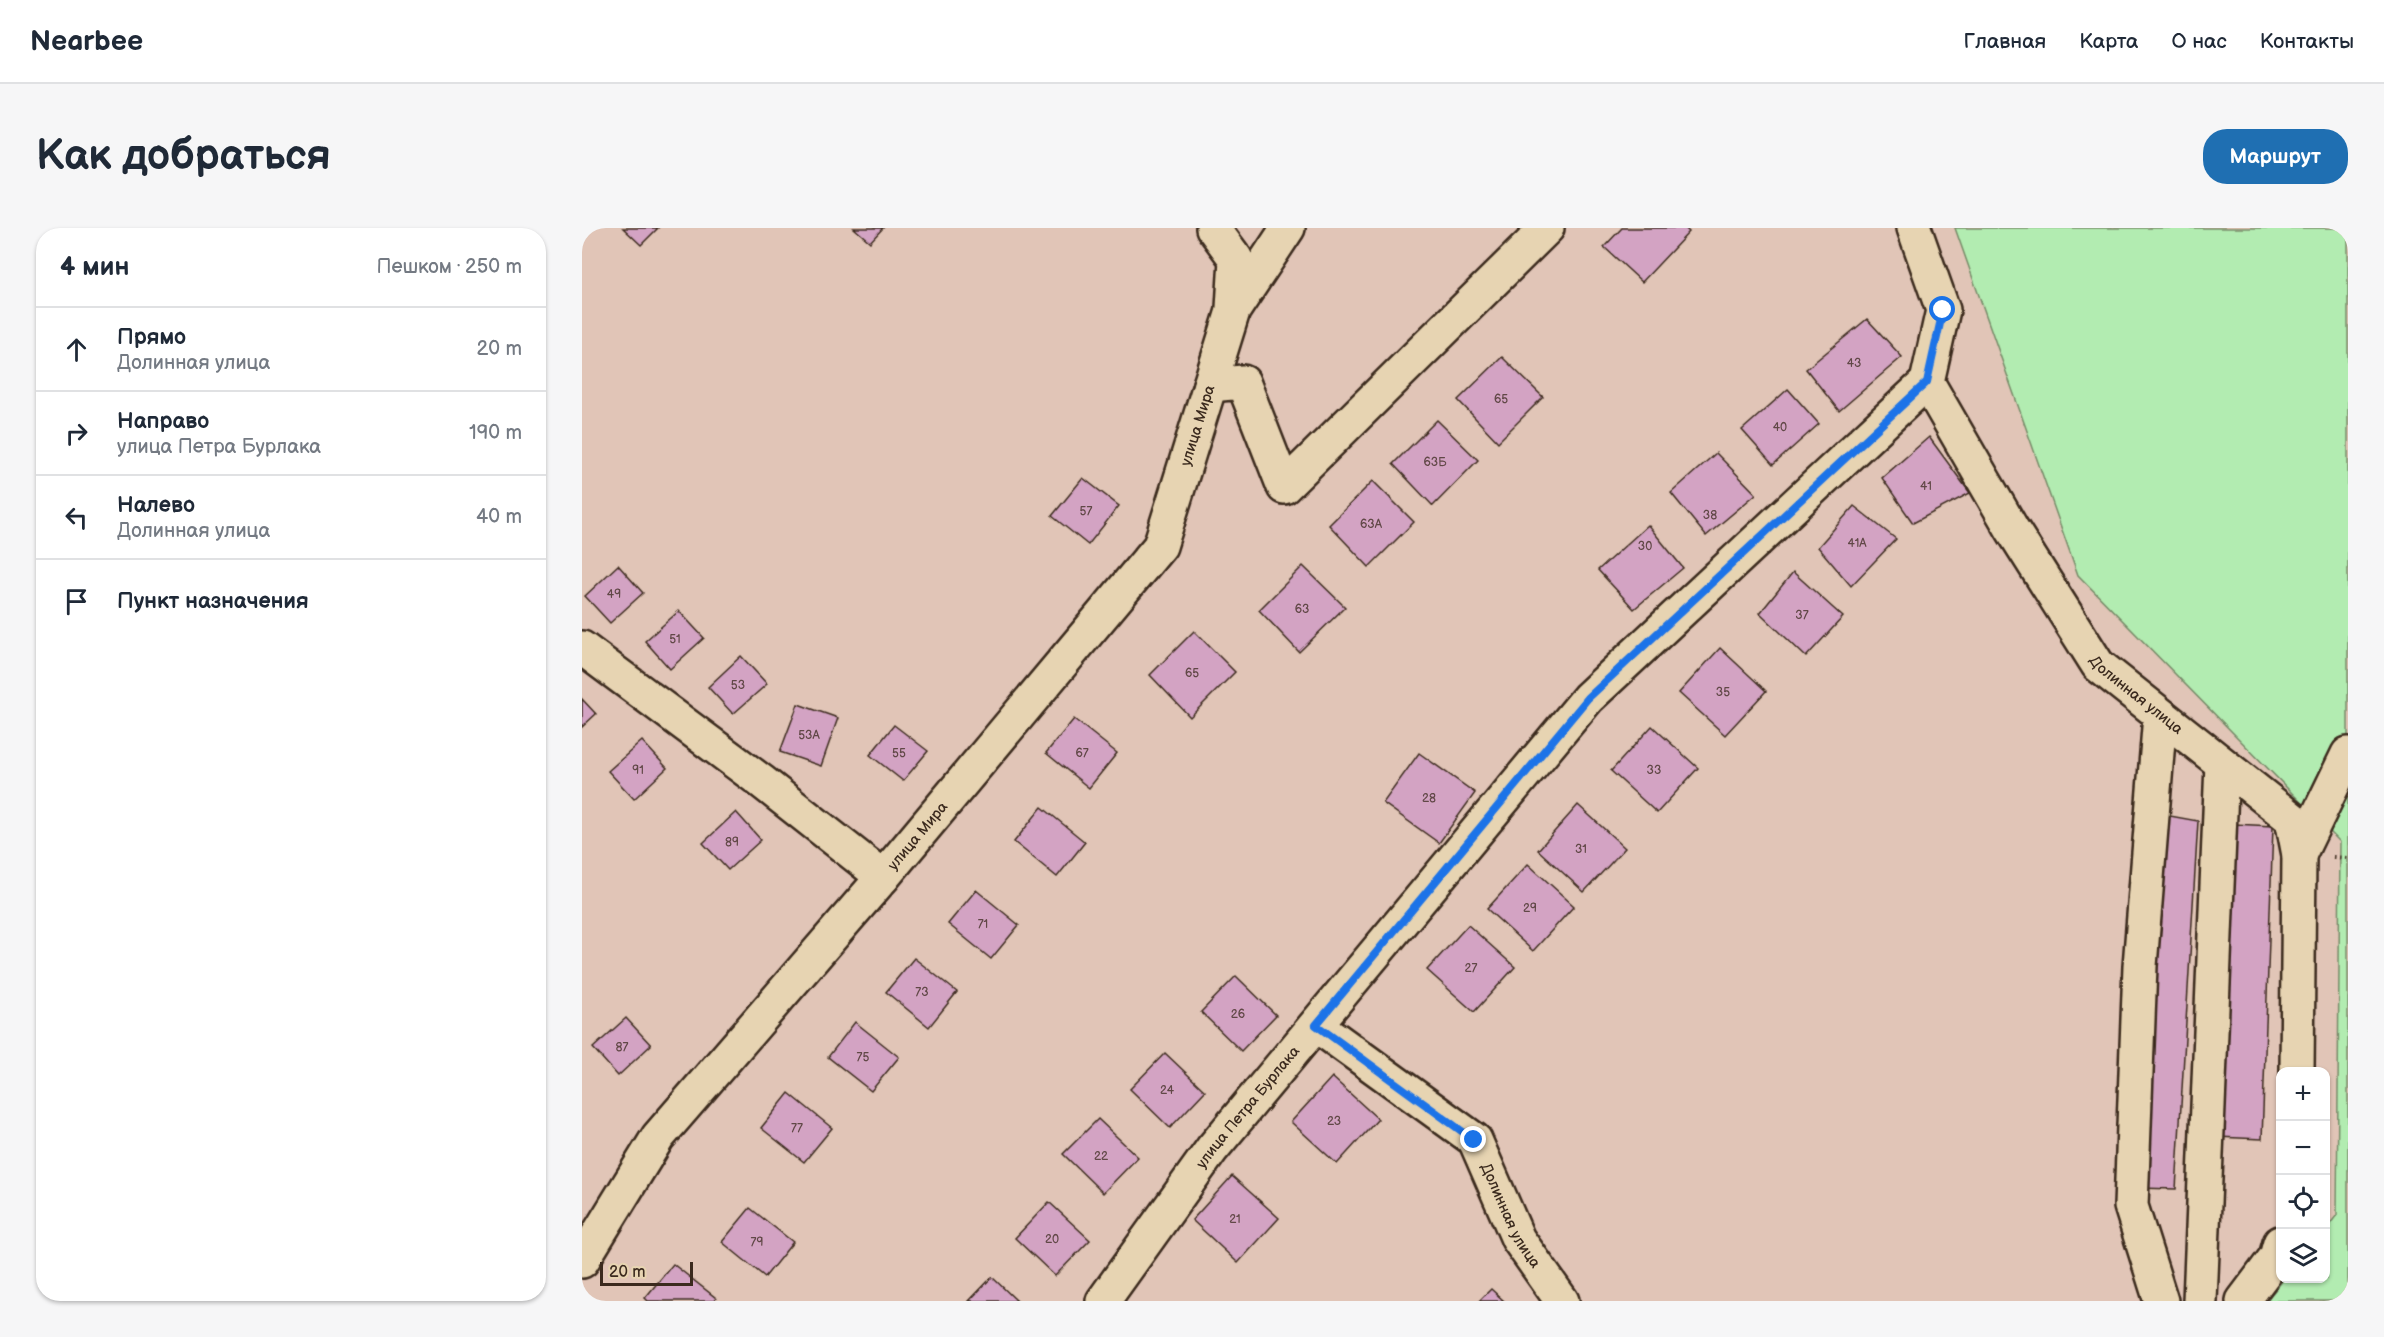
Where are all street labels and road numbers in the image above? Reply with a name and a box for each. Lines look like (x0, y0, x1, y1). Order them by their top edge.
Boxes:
street label: улица Мира (1176, 383, 1219, 468)
street label: Долинная улица (2085, 652, 2187, 738)
street label: улица Мира (883, 797, 952, 874)
street label: улица Петра Бурлака (1192, 1042, 1304, 1172)
street label: Долинная улица (1477, 1160, 1545, 1272)

